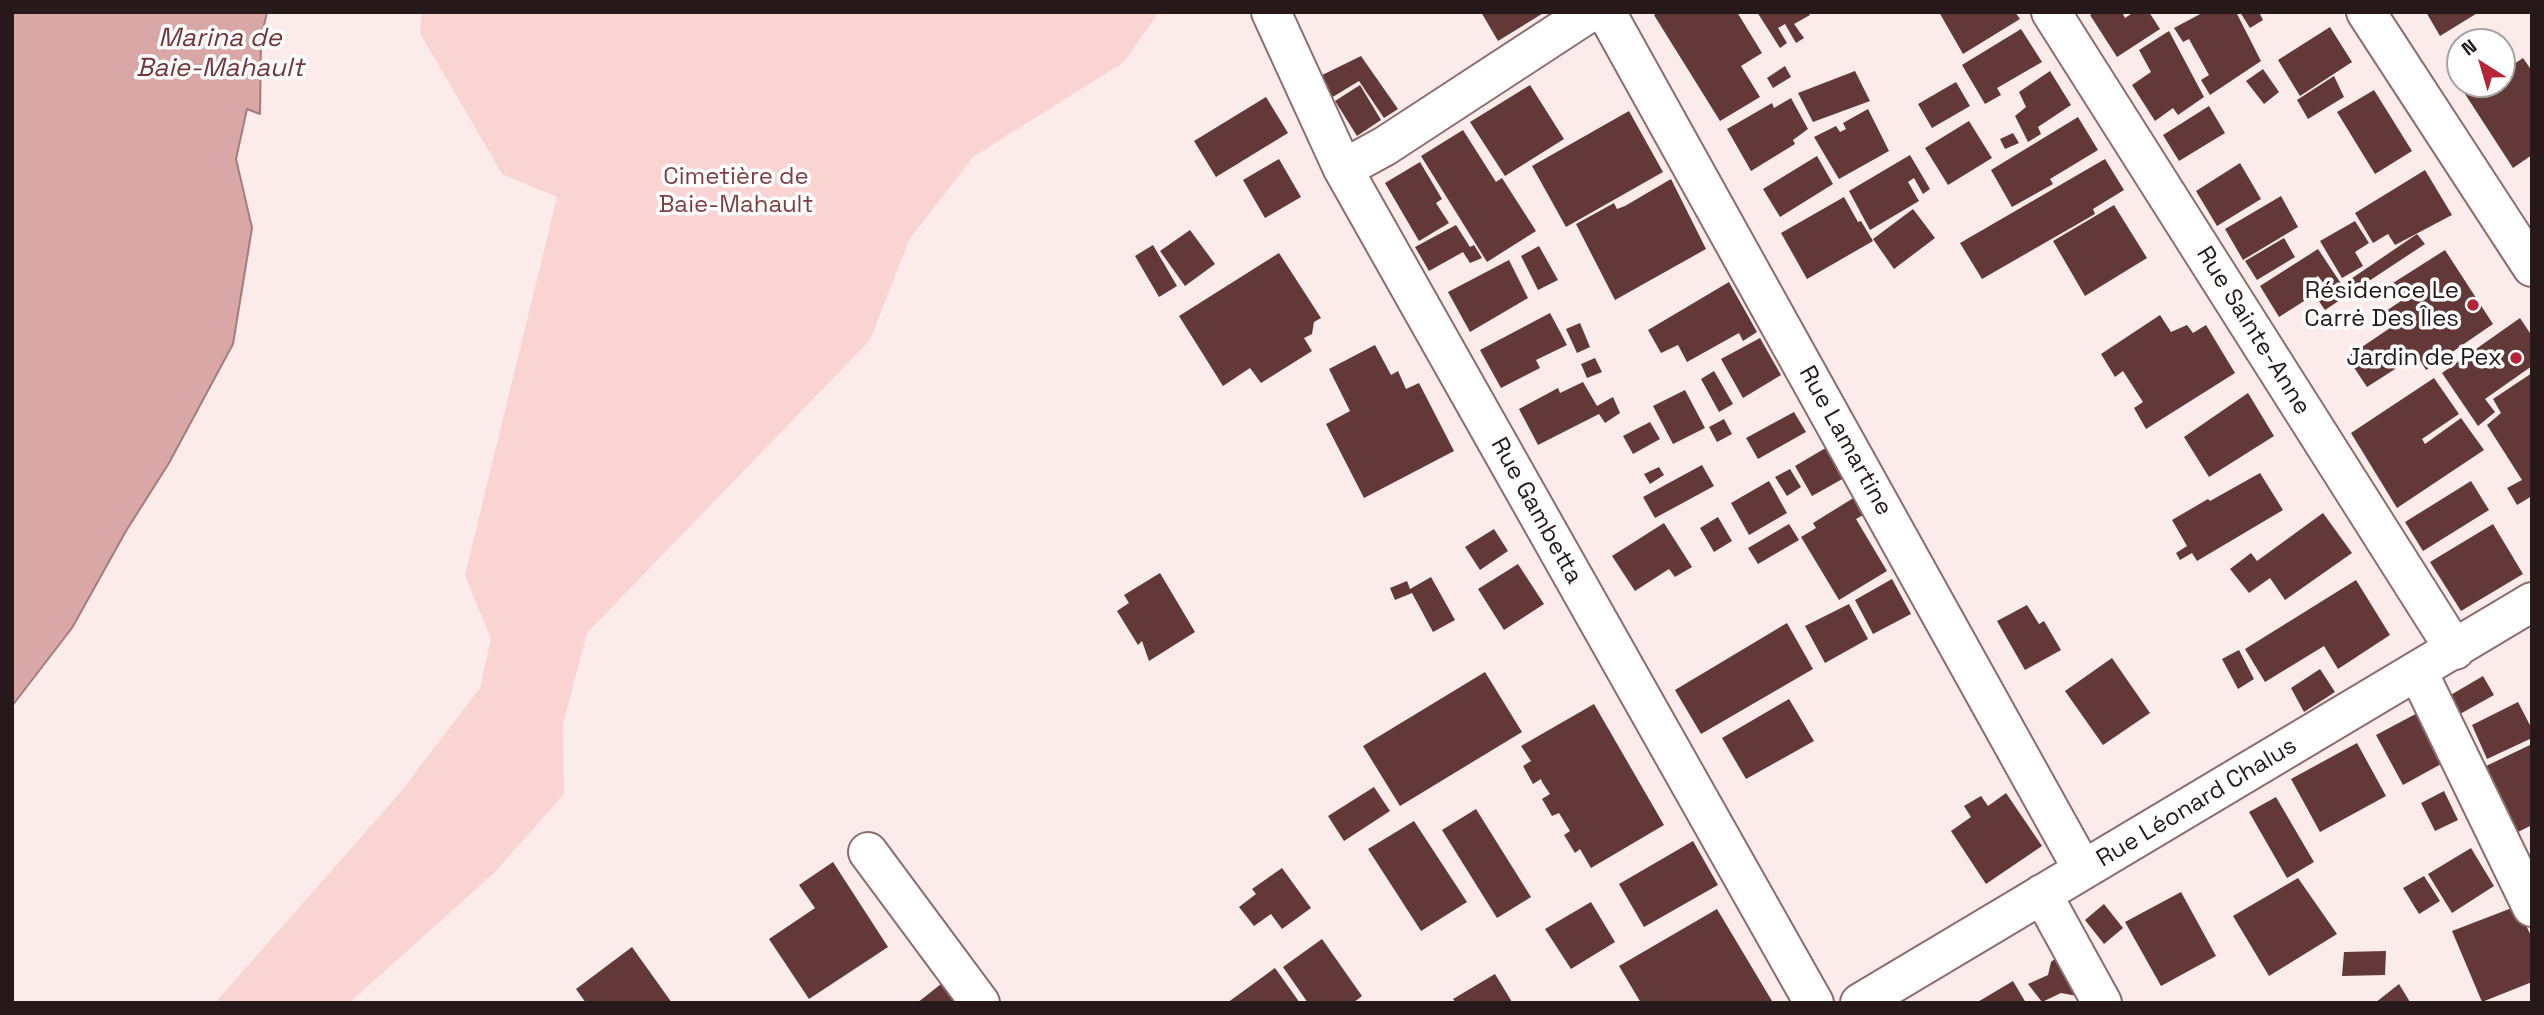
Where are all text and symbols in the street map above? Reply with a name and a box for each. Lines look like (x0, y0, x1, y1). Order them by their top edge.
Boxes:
water label: Marina de Baie-Mahault (136, 23, 304, 84)
north arrow (2446, 28, 2516, 98)
text: N (2457, 34, 2482, 61)
park label: Cimetière de Baie-Mahault (658, 163, 814, 219)
street label: Rue Sainte-Anne (2190, 241, 2316, 421)
place label: Résidence Le Carrė Des Îles (2304, 277, 2459, 333)
marker: Résidence Le Carrė Des Îles (2465, 297, 2481, 313)
place label: Jardin de Pex (2346, 344, 2502, 372)
marker: Jardin de Pex (2508, 350, 2524, 366)
street label: Rue Lamartine (1792, 361, 1898, 521)
street label: Rue Gambetta (1484, 433, 1588, 589)
street label: Rue Léonard Chalus (2092, 732, 2302, 874)

